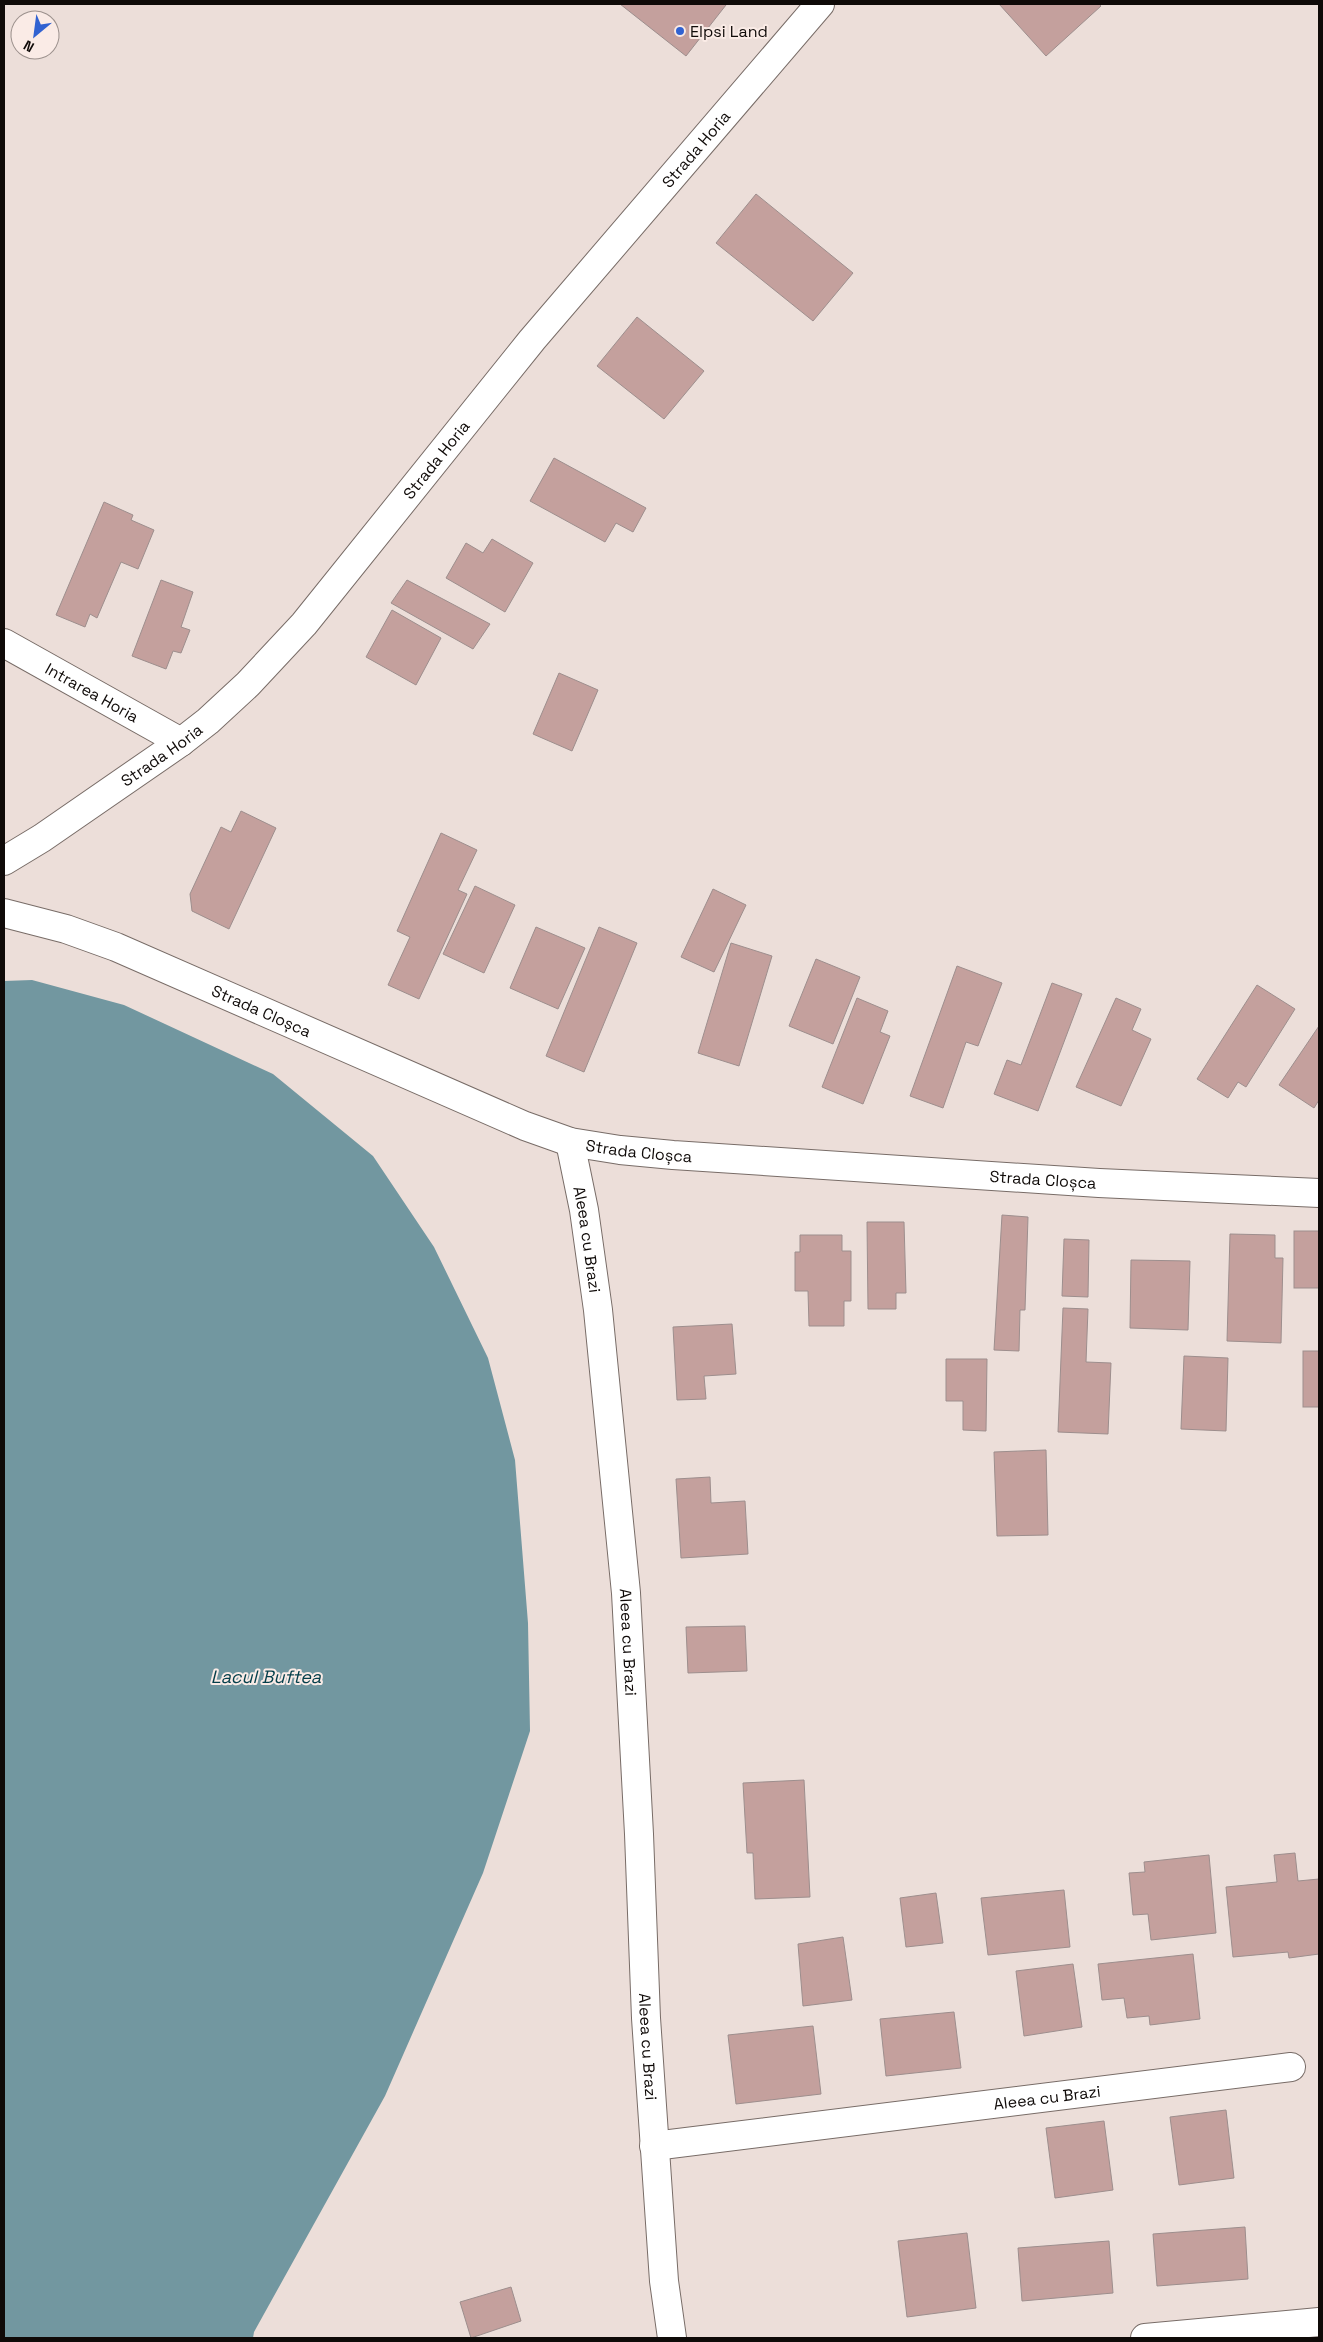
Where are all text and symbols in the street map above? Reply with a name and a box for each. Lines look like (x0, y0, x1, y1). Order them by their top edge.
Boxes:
north arrow (10, 10, 60, 60)
place label: Elpsi Land (690, 21, 768, 42)
marker: Elpsi Land (674, 25, 686, 37)
text: N (20, 36, 37, 57)
street label: Strada Horia (657, 106, 735, 192)
street label: Strada Horia (398, 416, 474, 504)
street label: Intrarea Horia (41, 658, 142, 727)
street label: Strada Horia (117, 719, 207, 791)
street label: Strada Cloșca (208, 980, 314, 1042)
street label: Strada Cloșca (584, 1135, 693, 1167)
street label: Strada Cloșca (989, 1166, 1097, 1194)
street label: Aleea cu Brazi (568, 1184, 605, 1294)
street label: Aleea cu Brazi (615, 1588, 642, 1696)
water label: Lacul Buftea (211, 1665, 322, 1688)
street label: Aleea cu Brazi (634, 1993, 662, 2101)
street label: Aleea cu Brazi (992, 2081, 1102, 2115)

